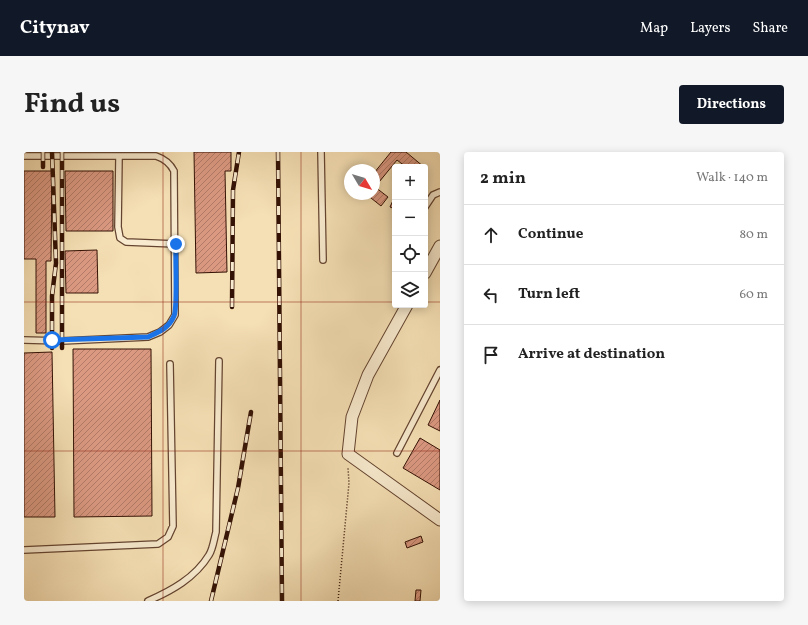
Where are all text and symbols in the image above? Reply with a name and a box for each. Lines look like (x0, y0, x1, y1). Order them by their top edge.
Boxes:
text: Citynav (20, 15, 90, 41)
text: Map (640, 19, 668, 38)
text: Layers (690, 19, 730, 38)
text: Share (752, 19, 788, 38)
text: Find us (24, 85, 120, 124)
button: Directions (679, 85, 784, 124)
north arrow (344, 164, 380, 200)
map controls (392, 164, 428, 308)
button: + (392, 164, 428, 200)
text: 2 min (480, 167, 526, 190)
text: Walk · 140 m (696, 169, 768, 187)
button: − (392, 200, 428, 236)
icon: ahead (480, 224, 502, 246)
text: Continue (518, 224, 583, 245)
text: 80 m (739, 226, 768, 244)
route end (167, 235, 185, 253)
button: locate (392, 236, 428, 272)
button: layers (392, 272, 428, 308)
icon: left (480, 284, 502, 306)
text: Turn left (518, 284, 580, 305)
text: 60 m (740, 286, 768, 304)
route start (43, 331, 61, 349)
icon: arrive (480, 344, 502, 366)
text: Arrive at destination (518, 344, 665, 365)

